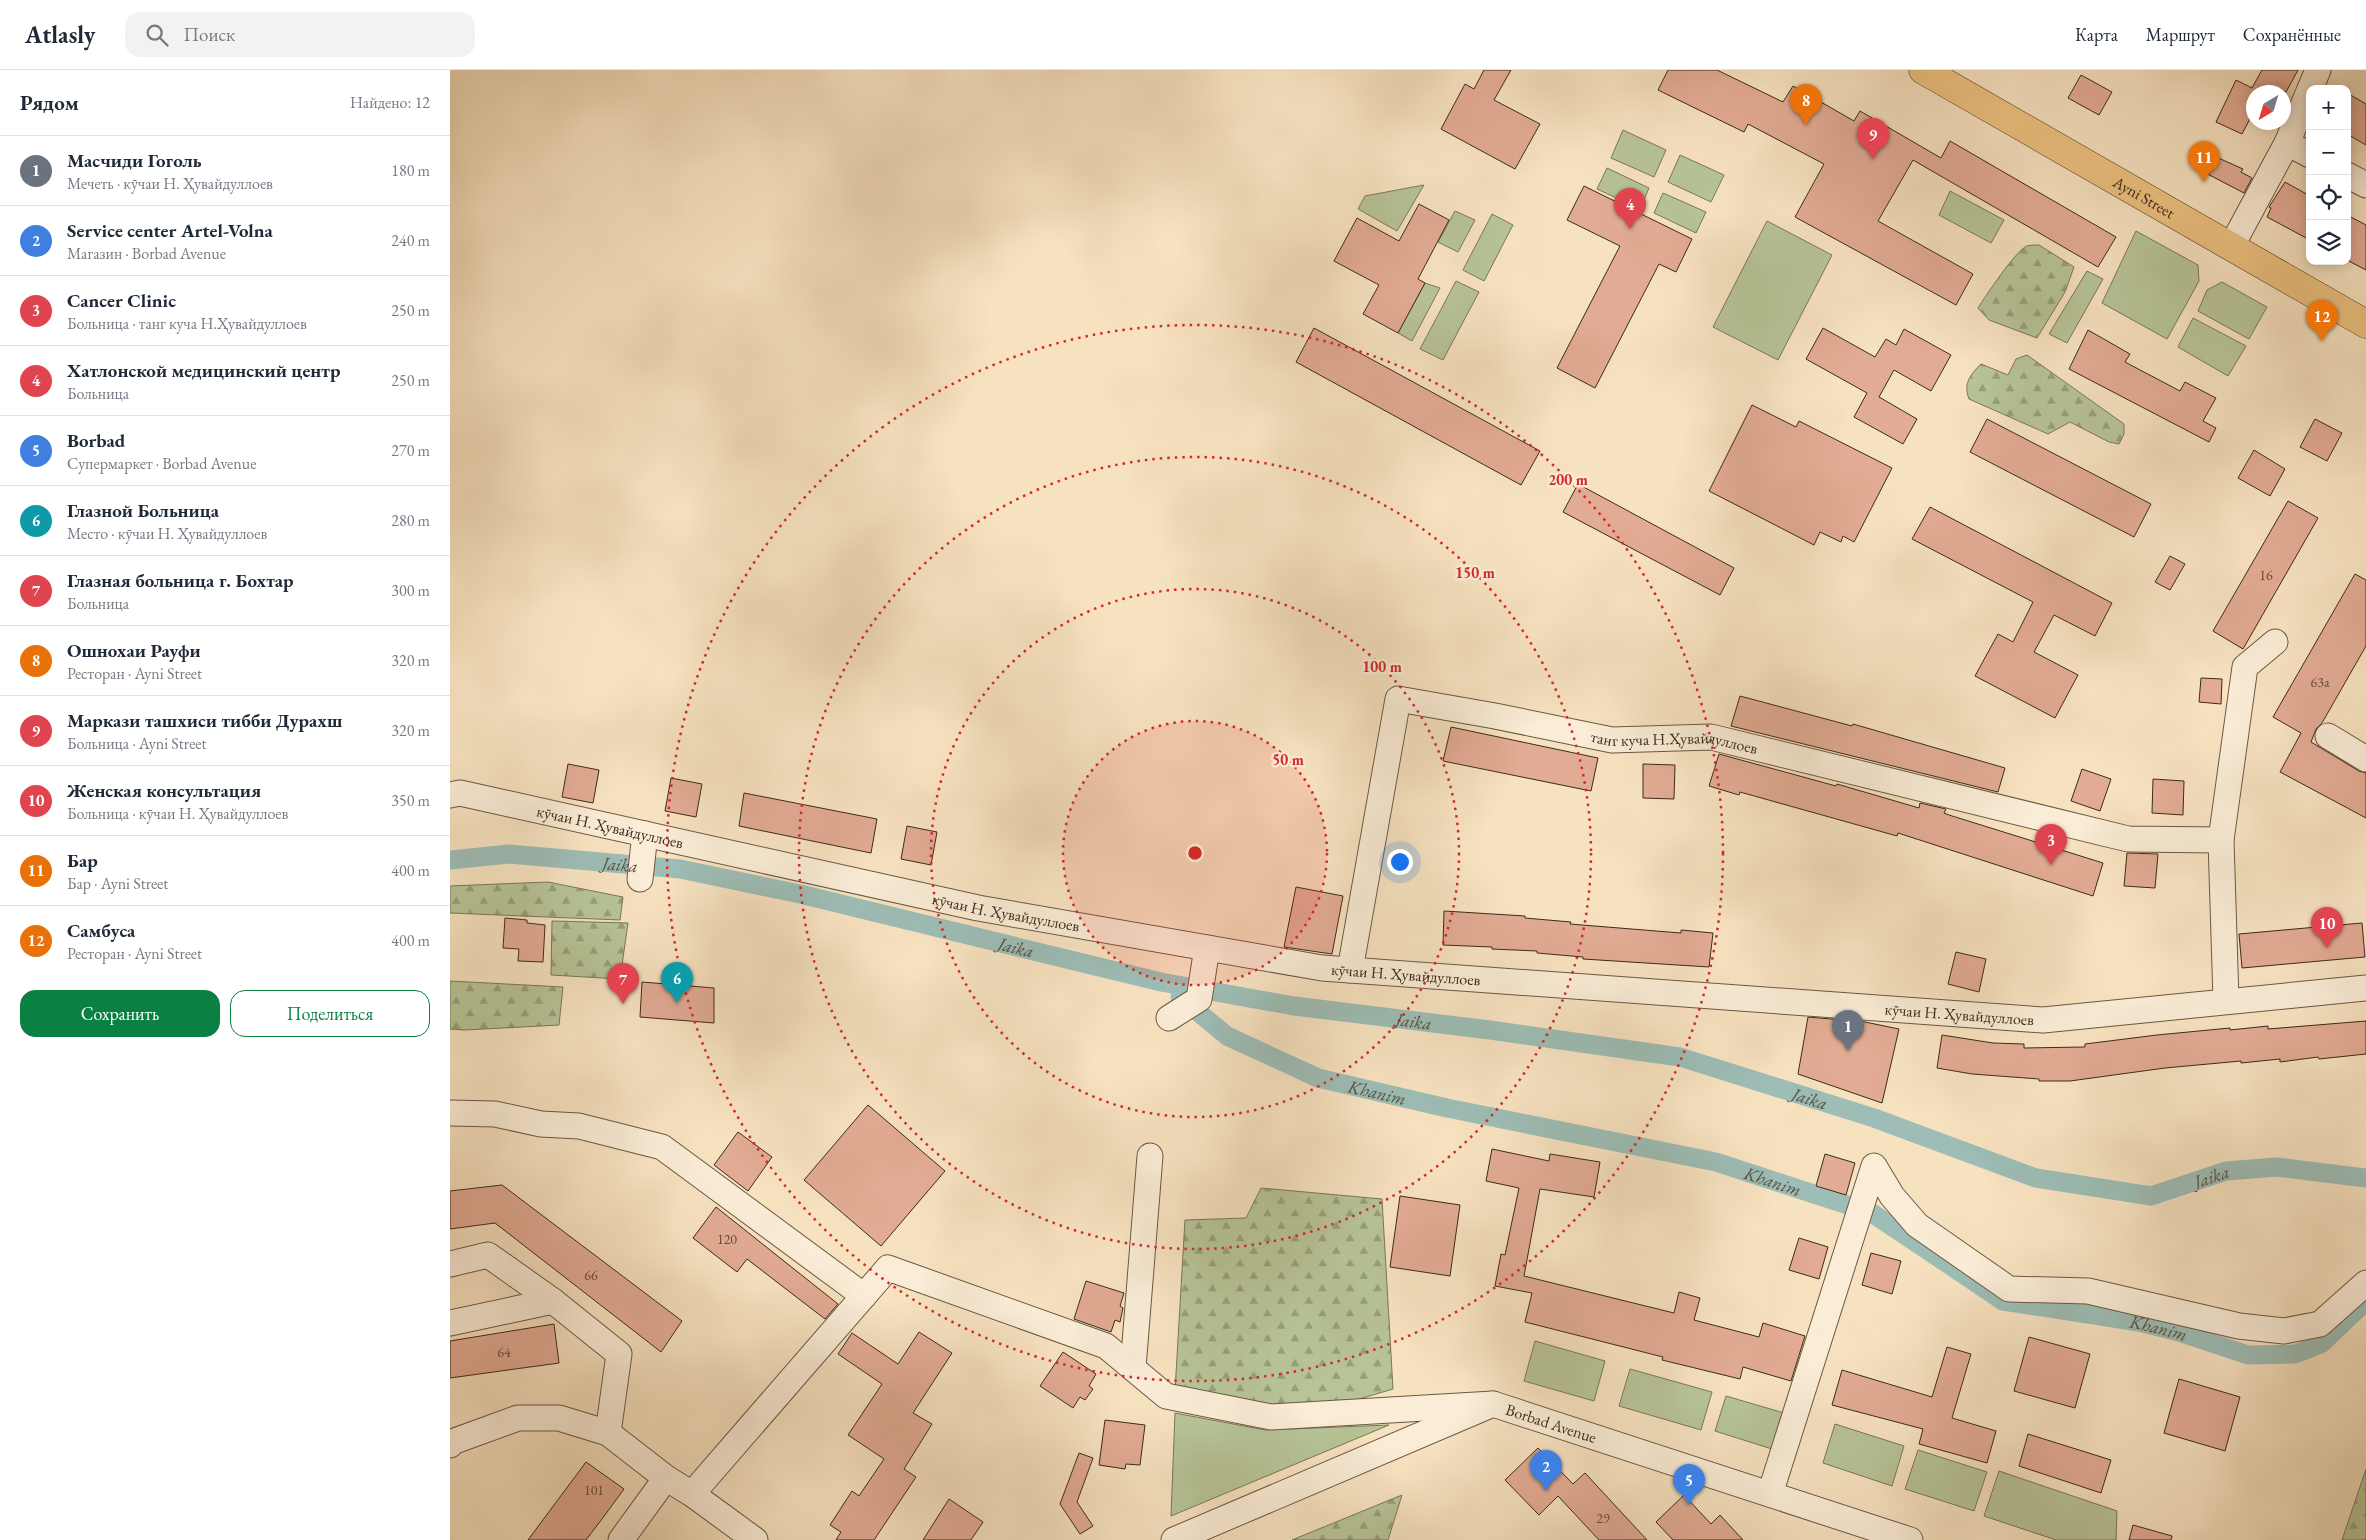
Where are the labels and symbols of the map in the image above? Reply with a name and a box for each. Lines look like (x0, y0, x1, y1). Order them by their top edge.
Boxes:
pin: 8 (1790, 84, 1822, 125)
north arrow (2246, 85, 2291, 130)
pin: 9 (1857, 118, 1889, 159)
pin: 11 (2188, 141, 2220, 182)
street label: Ayni Street (2109, 170, 2179, 223)
pin: 4 (1614, 188, 1646, 229)
pin: 12 (2306, 300, 2338, 341)
text: 200 m (1548, 470, 1588, 489)
text: 150 m (1455, 563, 1495, 582)
house number: 16 (2259, 566, 2273, 584)
text: 100 m (1362, 657, 1402, 676)
house number: 63а (2310, 673, 2330, 691)
street label: танг куча Н.Ҳувайдуллоев (1589, 725, 1760, 759)
text: 50 m (1272, 750, 1304, 769)
street label: кӯчаи Н. Ҳувайдуллоев (535, 800, 686, 853)
pin: 3 (2035, 824, 2067, 865)
centre of rings (1186, 844, 1204, 862)
your location (1387, 849, 1413, 875)
water label: Jaika (598, 850, 639, 877)
street label: кӯчаи Н. Ҳувайдуллоев (930, 888, 1081, 936)
pin: 10 (2311, 907, 2343, 948)
water label: Jaika (992, 930, 1036, 962)
street label: кӯчаи Н. Ҳувайдуллоев (1330, 958, 1481, 990)
pin: 6 (661, 962, 693, 1003)
pin: 7 (607, 963, 639, 1004)
street label: кӯчаи Н. Ҳувайдуллоев (1884, 998, 2035, 1030)
water label: Jaika (1391, 1007, 1433, 1034)
pin: 1 (1832, 1010, 1864, 1051)
water label: Khanim (1345, 1074, 1408, 1110)
water label: Jaika (1786, 1080, 1831, 1114)
water label: Jaika (2187, 1159, 2232, 1194)
water label: Khanim (1741, 1160, 1804, 1201)
house number: 120 (717, 1230, 737, 1248)
house number: 66 (584, 1266, 598, 1284)
water label: Khanim (2127, 1309, 2191, 1346)
house number: 64 (497, 1343, 511, 1361)
street label: Borbad Avenue (1503, 1398, 1599, 1448)
pin: 2 (1530, 1450, 1562, 1491)
pin: 5 (1673, 1464, 1705, 1505)
house number: 101 (584, 1481, 604, 1499)
house number: 29 (1596, 1509, 1610, 1527)

